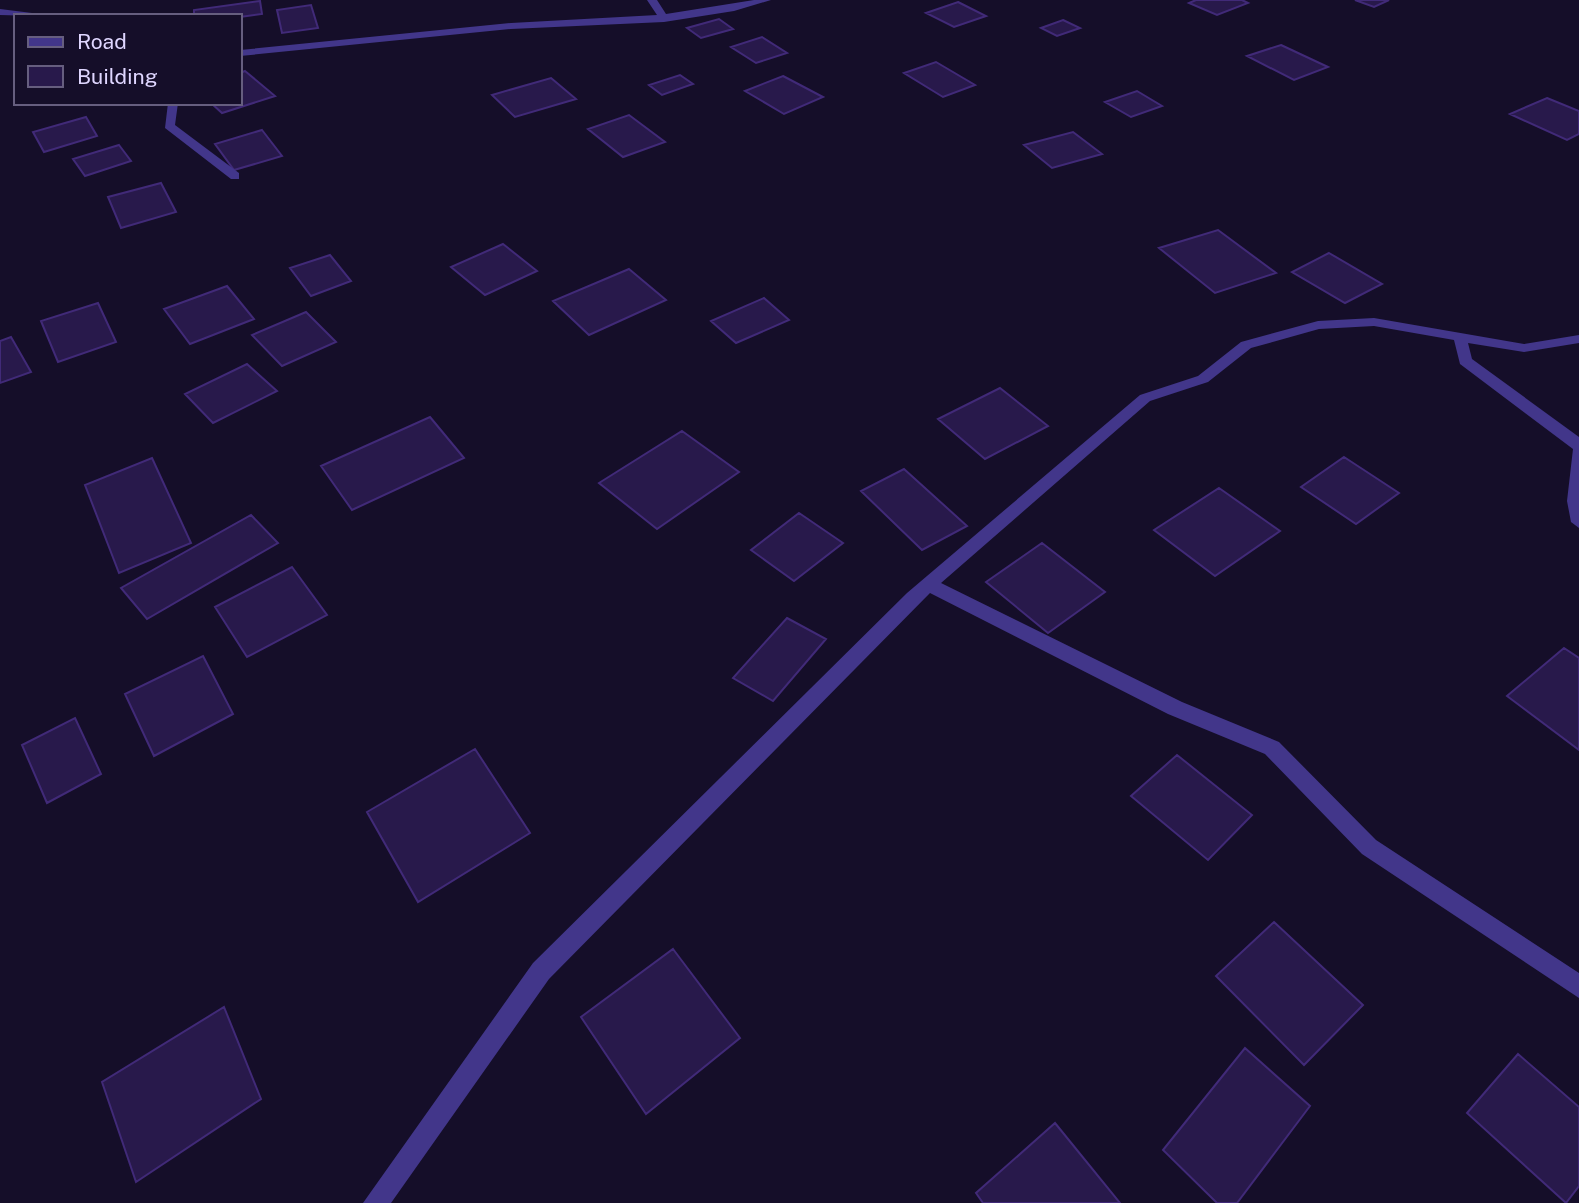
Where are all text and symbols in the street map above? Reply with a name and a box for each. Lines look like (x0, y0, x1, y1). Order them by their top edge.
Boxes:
legend (14, 14, 242, 105)
text: Road (77, 29, 127, 54)
text: Building (77, 64, 158, 89)

